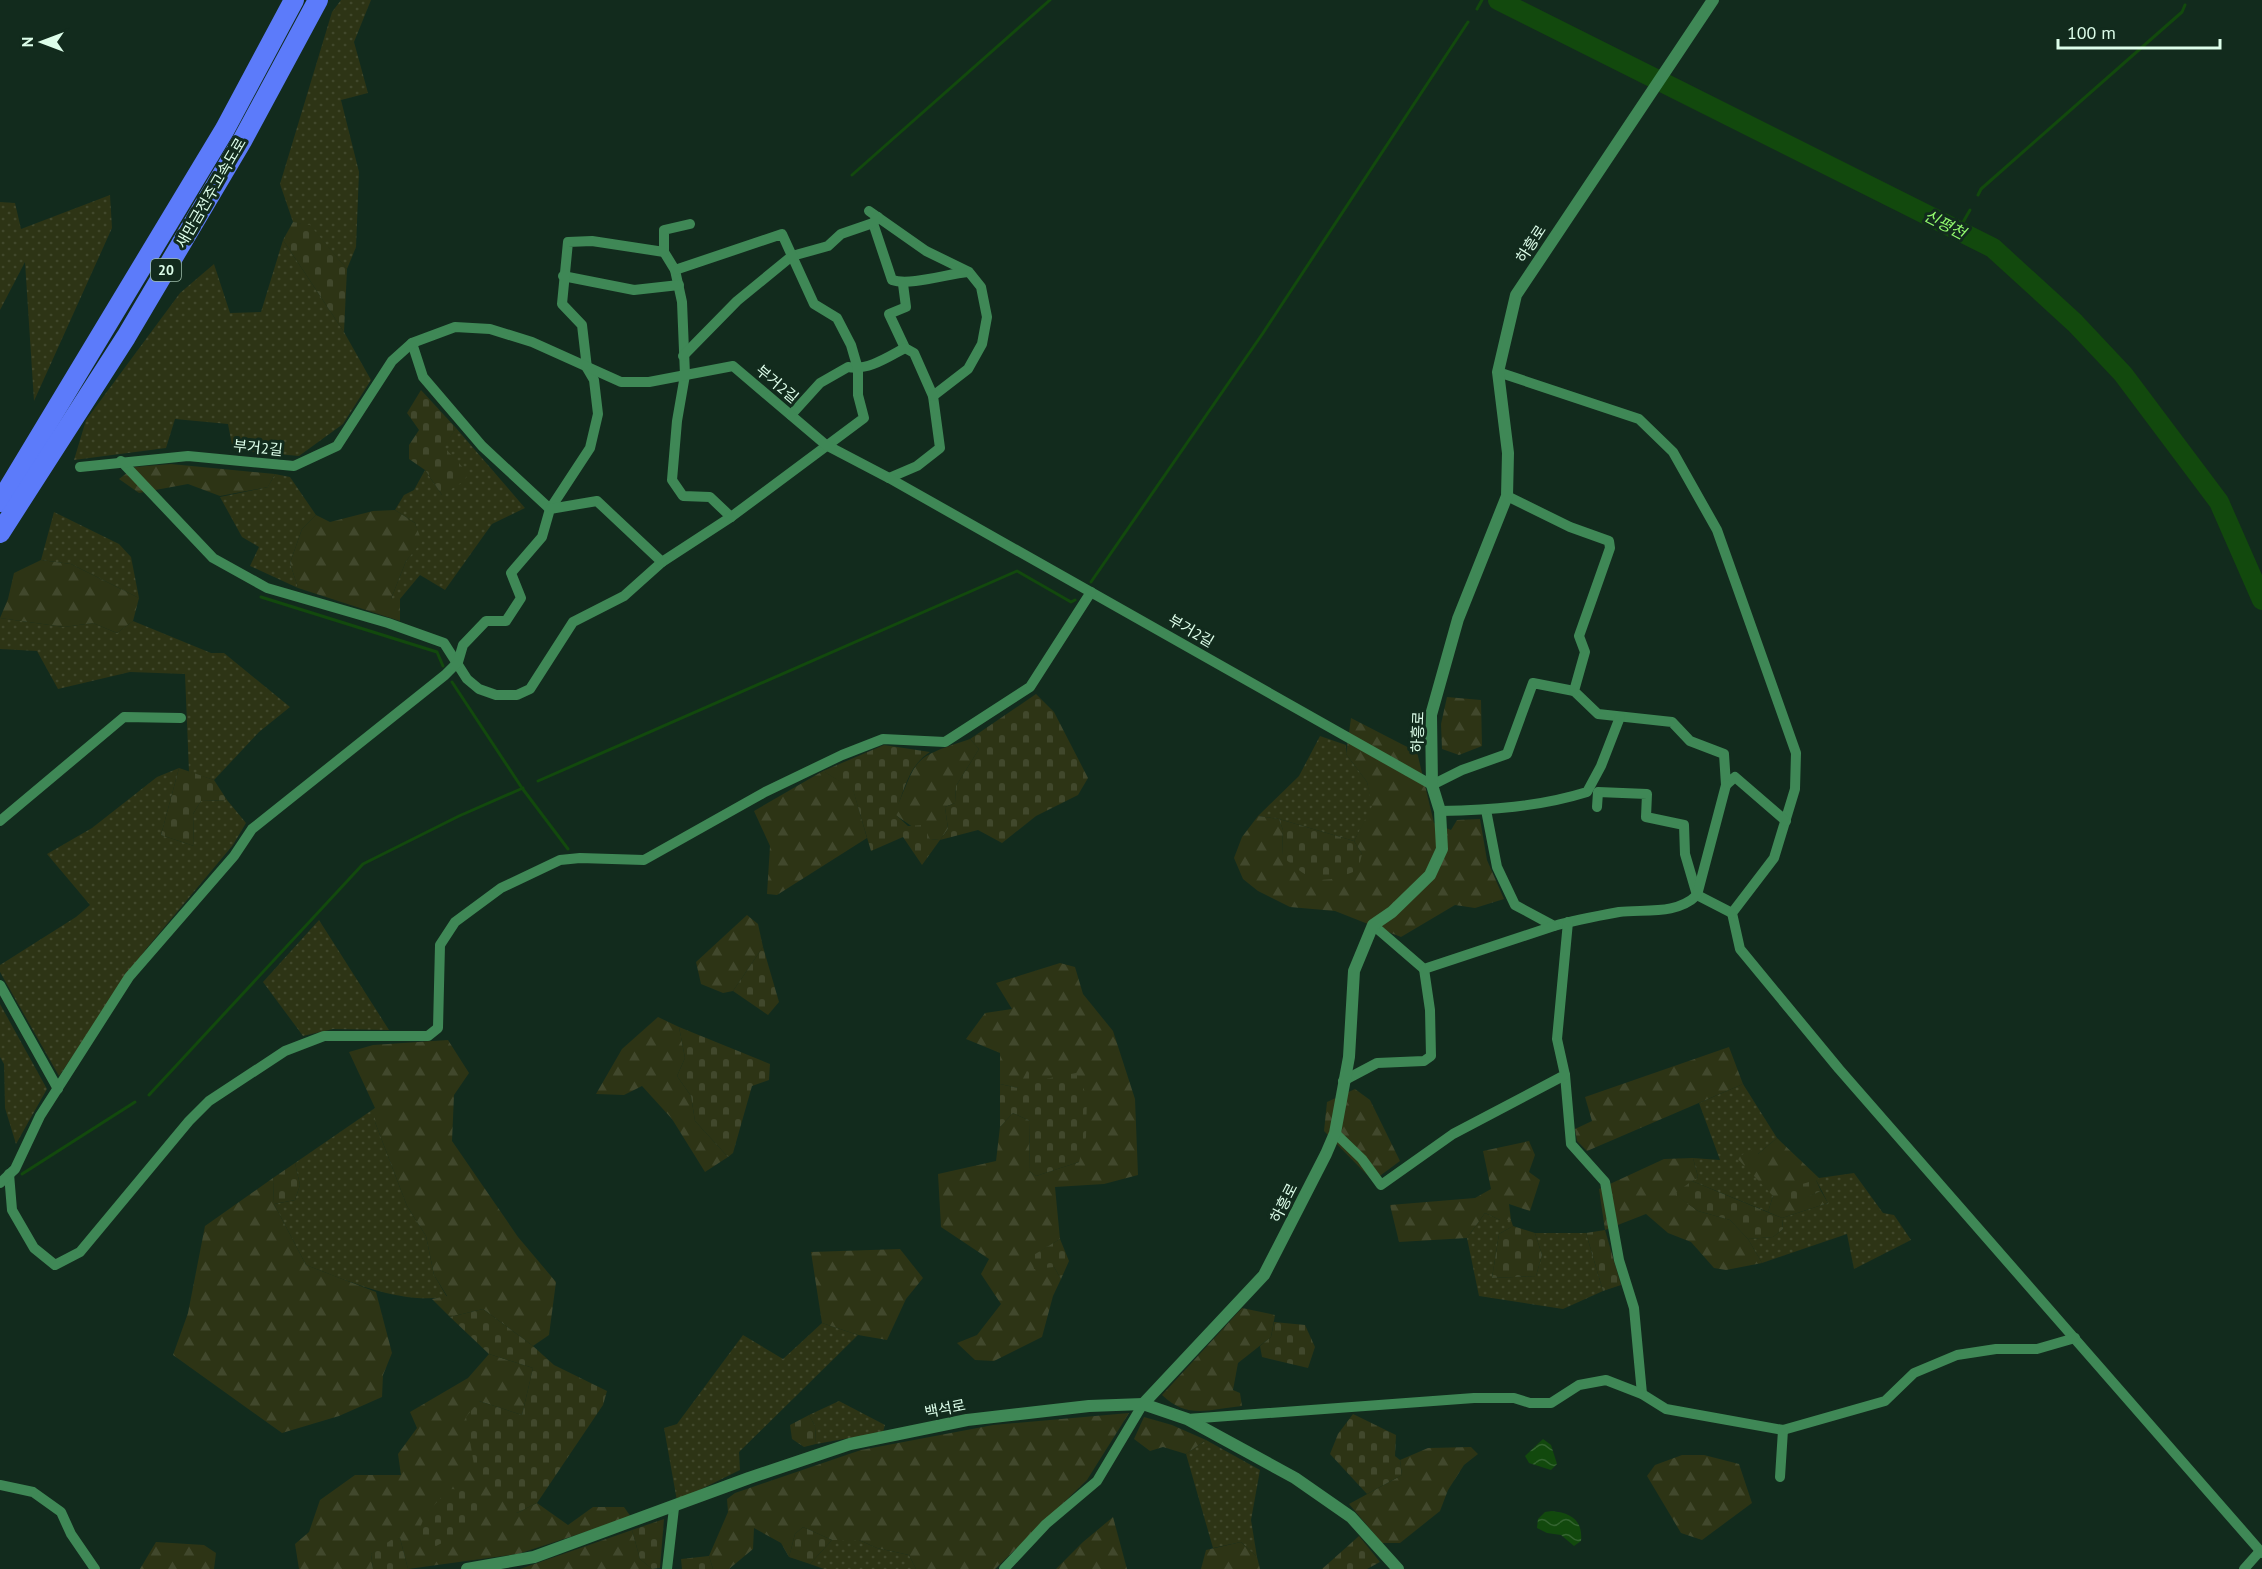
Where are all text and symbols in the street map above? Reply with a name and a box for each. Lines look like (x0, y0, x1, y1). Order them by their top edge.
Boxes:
north arrow (12, 12, 72, 72)
scale bar (2058, 12, 2220, 50)
text: 100 m (2067, 21, 2116, 44)
text: N (17, 37, 37, 47)
street label: 새만금전주고속도로 (171, 134, 250, 251)
water label: 신평천 (1921, 205, 1971, 244)
street label: 하흥로 (1511, 221, 1550, 266)
road number: 20 (151, 259, 181, 281)
street label: 부거2길 (752, 360, 802, 407)
street label: 부거2길 (232, 435, 284, 460)
street label: 부거2길 (1165, 610, 1217, 651)
street label: 하흥로 (1407, 711, 1428, 753)
street label: 하흥로 (1266, 1180, 1301, 1226)
street label: 백석로 (923, 1395, 967, 1422)

